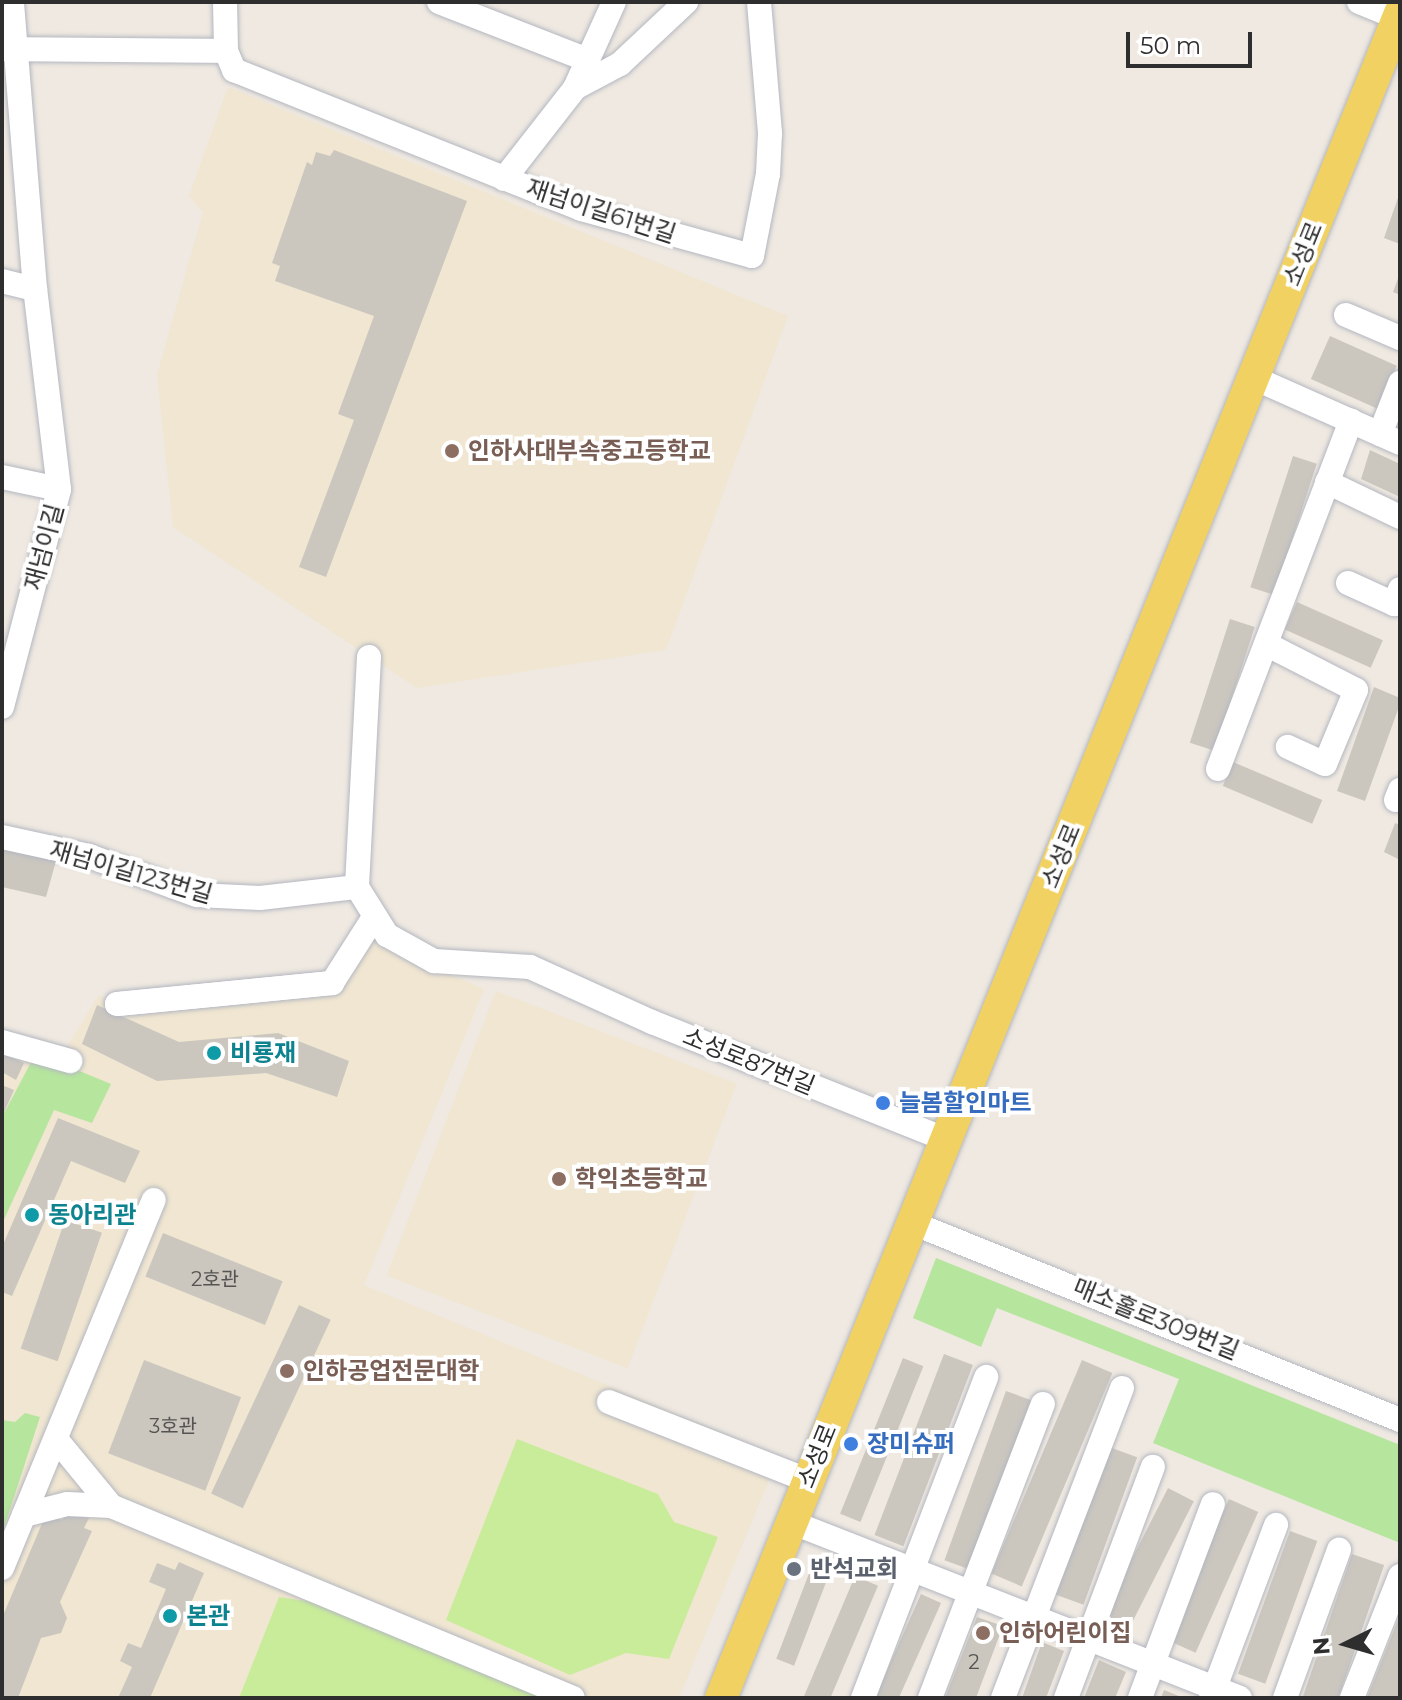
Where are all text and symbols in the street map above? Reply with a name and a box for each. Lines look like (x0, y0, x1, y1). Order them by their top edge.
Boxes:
scale bar (1130, 16, 1256, 66)
text: 50 m (1140, 31, 1201, 60)
street label: 재넘이길61번길 (522, 173, 680, 249)
street label: 소성로 (1277, 218, 1329, 290)
place label: 인하사대부속중고등학교 (468, 437, 711, 465)
marker: 인하사대부속중고등학교 (443, 442, 461, 460)
street label: 재넘이길 (19, 501, 69, 593)
street label: 소성로 (1035, 820, 1087, 892)
street label: 재넘이길123번길 (46, 835, 216, 909)
street label: 소성로87번길 (679, 1021, 819, 1101)
place label: 비룡재 (230, 1039, 296, 1067)
marker: 비룡재 (205, 1044, 223, 1062)
place label: 늘봄할인마트 (899, 1089, 1031, 1117)
marker: 늘봄할인마트 (874, 1094, 892, 1112)
place label: 학익초등학교 (575, 1165, 707, 1193)
marker: 학익초등학교 (550, 1170, 568, 1188)
place label: 동아리관 (48, 1201, 136, 1229)
marker: 동아리관 (23, 1206, 41, 1224)
house number: 2호관 (191, 1267, 239, 1291)
street label: 매소홀로309번길 (1069, 1273, 1243, 1365)
place label: 인하공업전문대학 (303, 1357, 480, 1385)
marker: 인하공업전문대학 (278, 1362, 296, 1380)
house number: 3호관 (149, 1414, 197, 1438)
street label: 소성로 (791, 1420, 843, 1492)
place label: 장미슈퍼 (867, 1430, 955, 1458)
marker: 장미슈퍼 (842, 1435, 860, 1453)
place label: 반석교회 (810, 1555, 898, 1583)
marker: 반석교회 (785, 1560, 803, 1578)
place label: 본관 (186, 1602, 230, 1630)
north arrow (1306, 1604, 1386, 1684)
marker: 본관 (161, 1607, 179, 1625)
place label: 인하어린이집 (999, 1619, 1131, 1647)
marker: 인하어린이집 (974, 1624, 992, 1642)
text: N (1307, 1636, 1336, 1656)
house number: 2 (968, 1650, 980, 1674)

